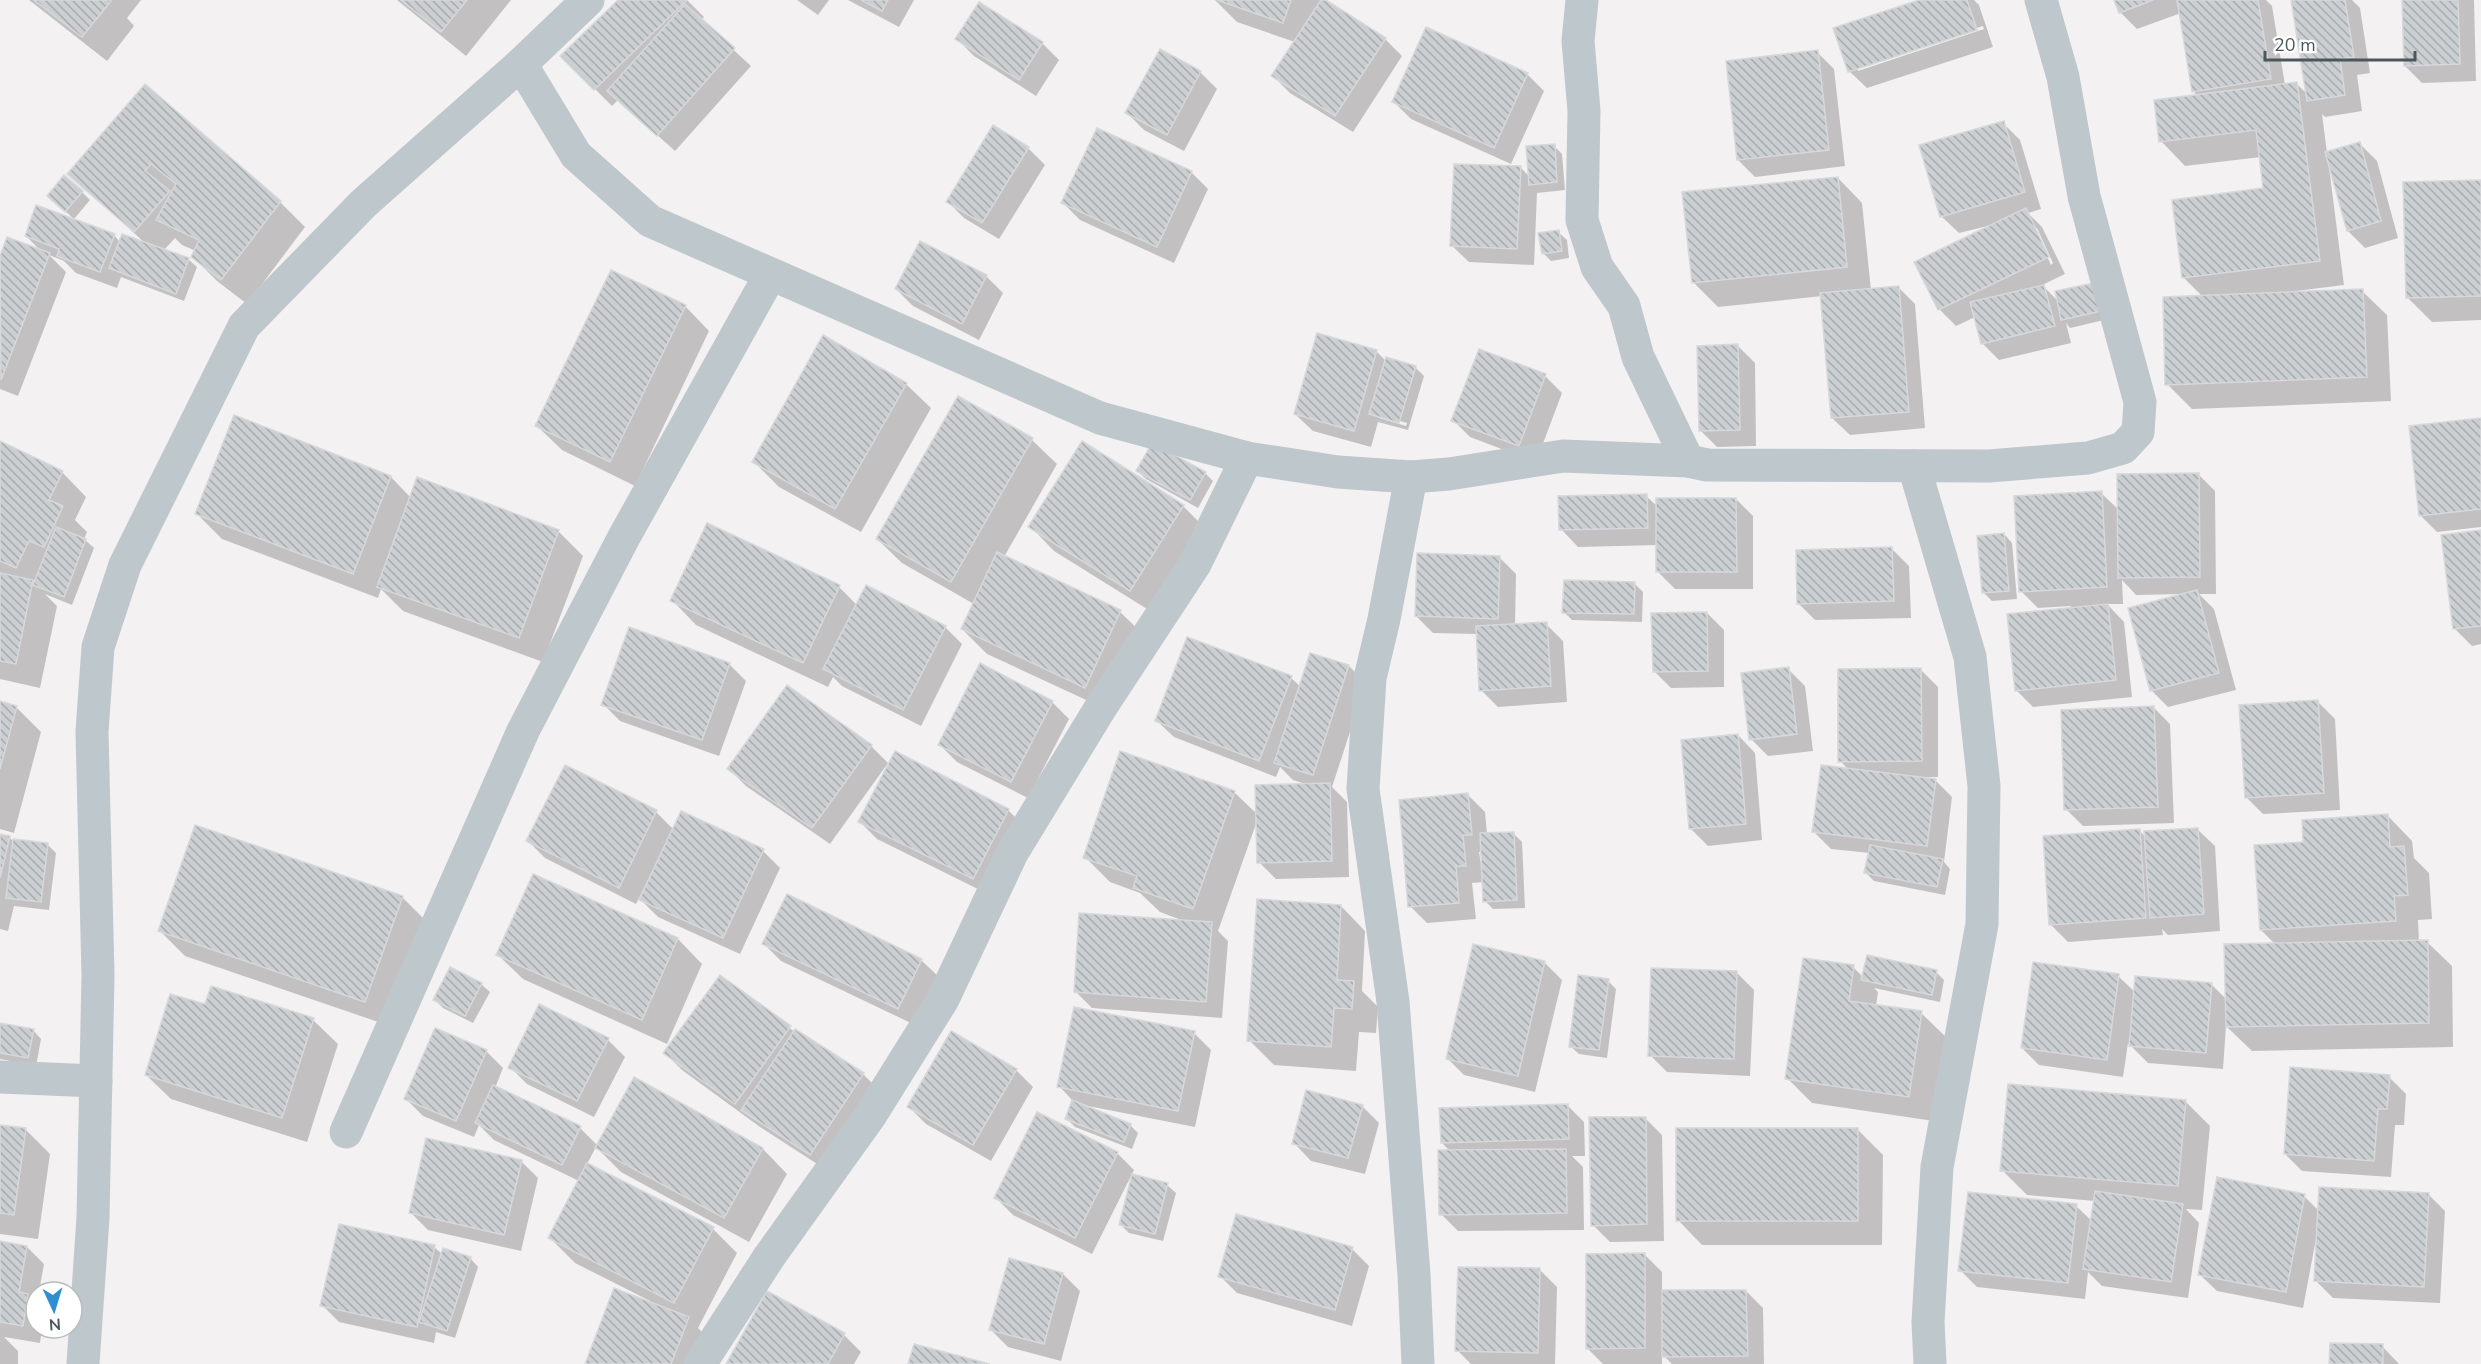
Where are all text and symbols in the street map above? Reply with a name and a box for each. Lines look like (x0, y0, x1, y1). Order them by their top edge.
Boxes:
scale bar (2265, 24, 2415, 62)
text: 20 m (2274, 33, 2316, 57)
north arrow (24, 1280, 84, 1340)
text: N (48, 1313, 62, 1335)

